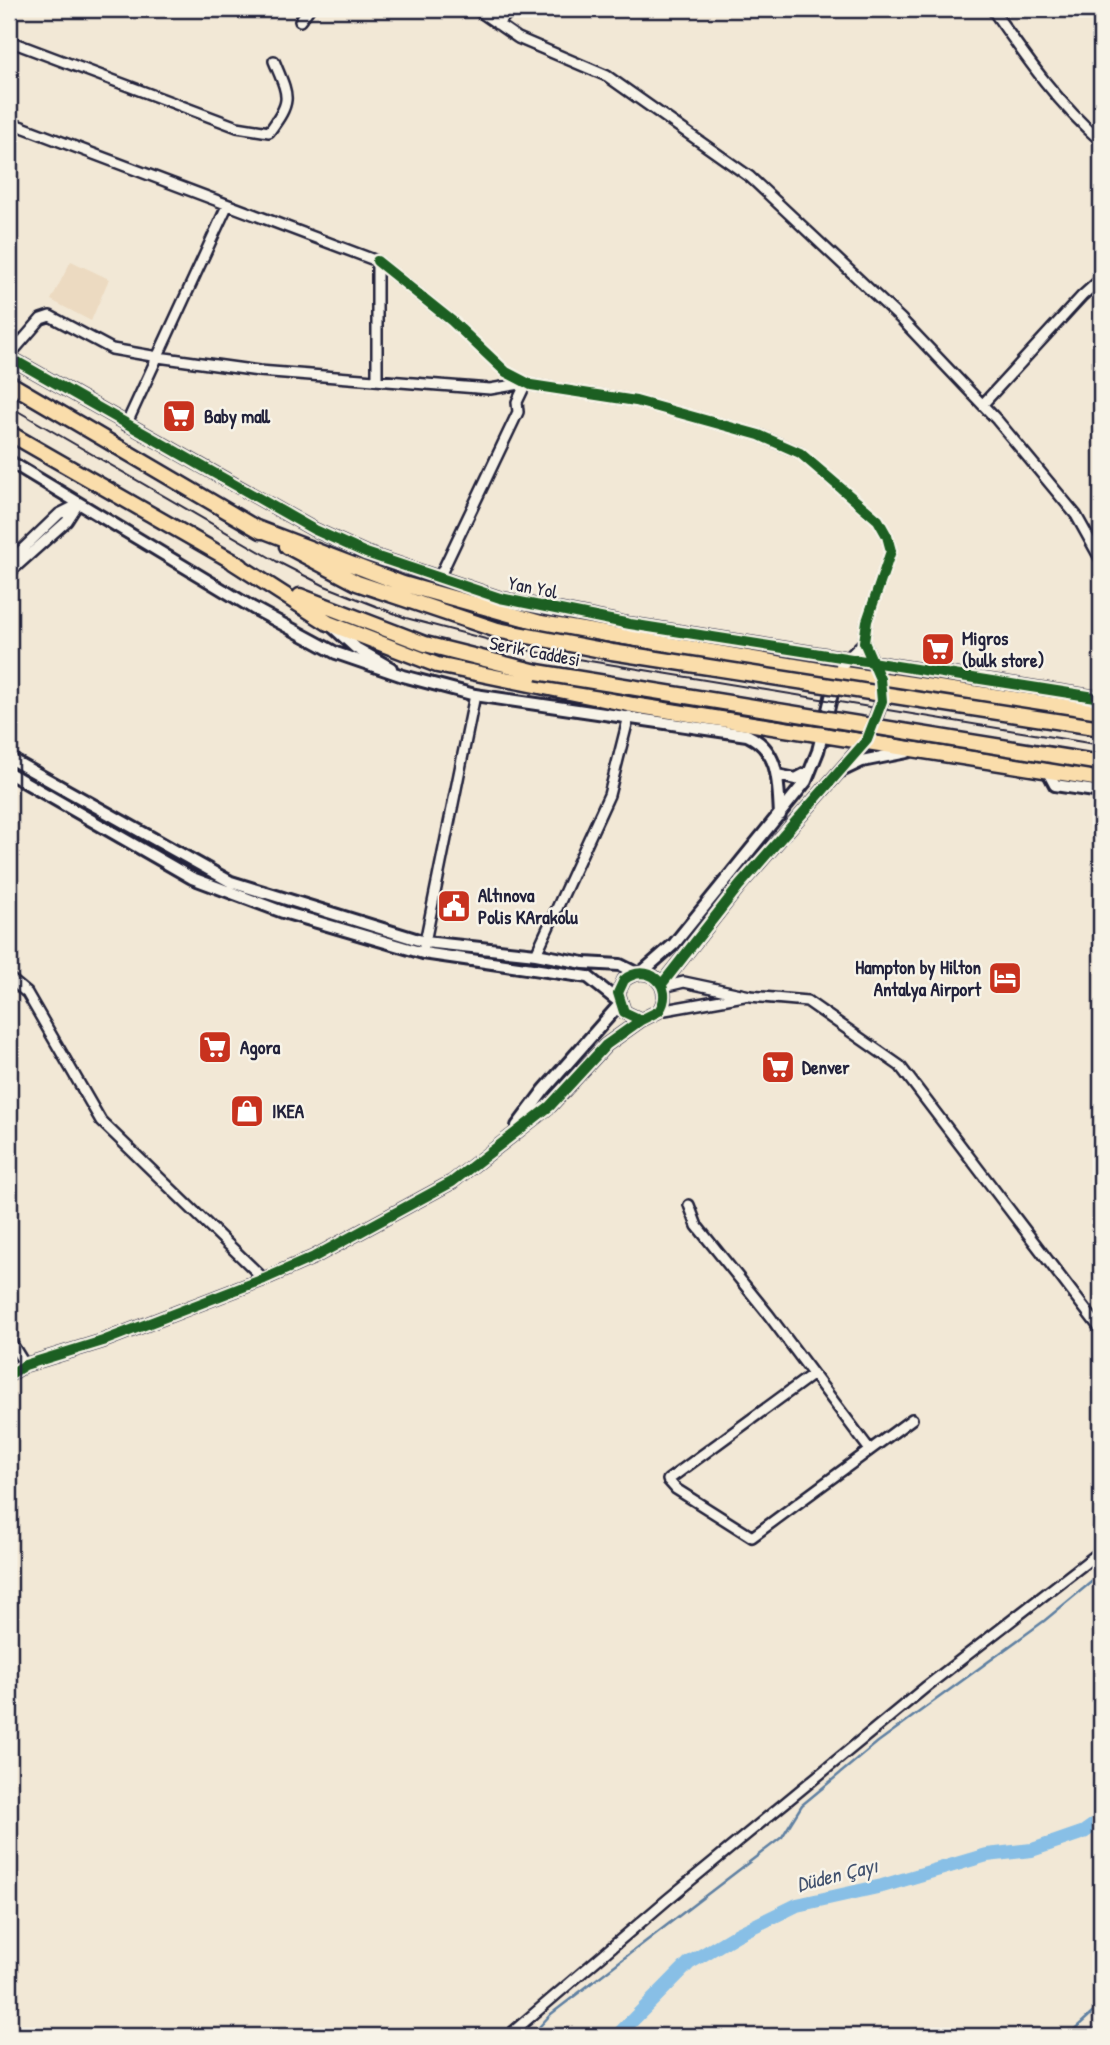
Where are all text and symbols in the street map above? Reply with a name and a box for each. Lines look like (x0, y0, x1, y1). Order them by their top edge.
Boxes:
supermarket icon: Baby mall (160, 397, 198, 435)
place label: Baby mall (204, 403, 271, 430)
street label: Yan Yol (506, 569, 561, 605)
place label: Migros (bulk store) (962, 625, 1044, 673)
street label: Serik Caddesi (487, 629, 583, 673)
supermarket icon: Migros (bulk store) (919, 630, 957, 668)
place label: Altınova Polis KArakolu (478, 882, 578, 930)
public building icon: Altınova Polis KArakolu (435, 887, 473, 925)
place label: Hampton by Hilton Antalya Airport (855, 954, 982, 1003)
hotel icon: Hampton by Hilton Antalya Airport (986, 959, 1024, 997)
supermarket icon: Agora (196, 1028, 234, 1066)
place label: Agora (240, 1034, 281, 1061)
supermarket icon: Denver (759, 1048, 797, 1086)
place label: Denver (802, 1054, 850, 1080)
shop icon: IKEA (228, 1092, 266, 1130)
place label: IKEA (272, 1098, 305, 1124)
water label: Düden Çayı (793, 1850, 882, 1899)

